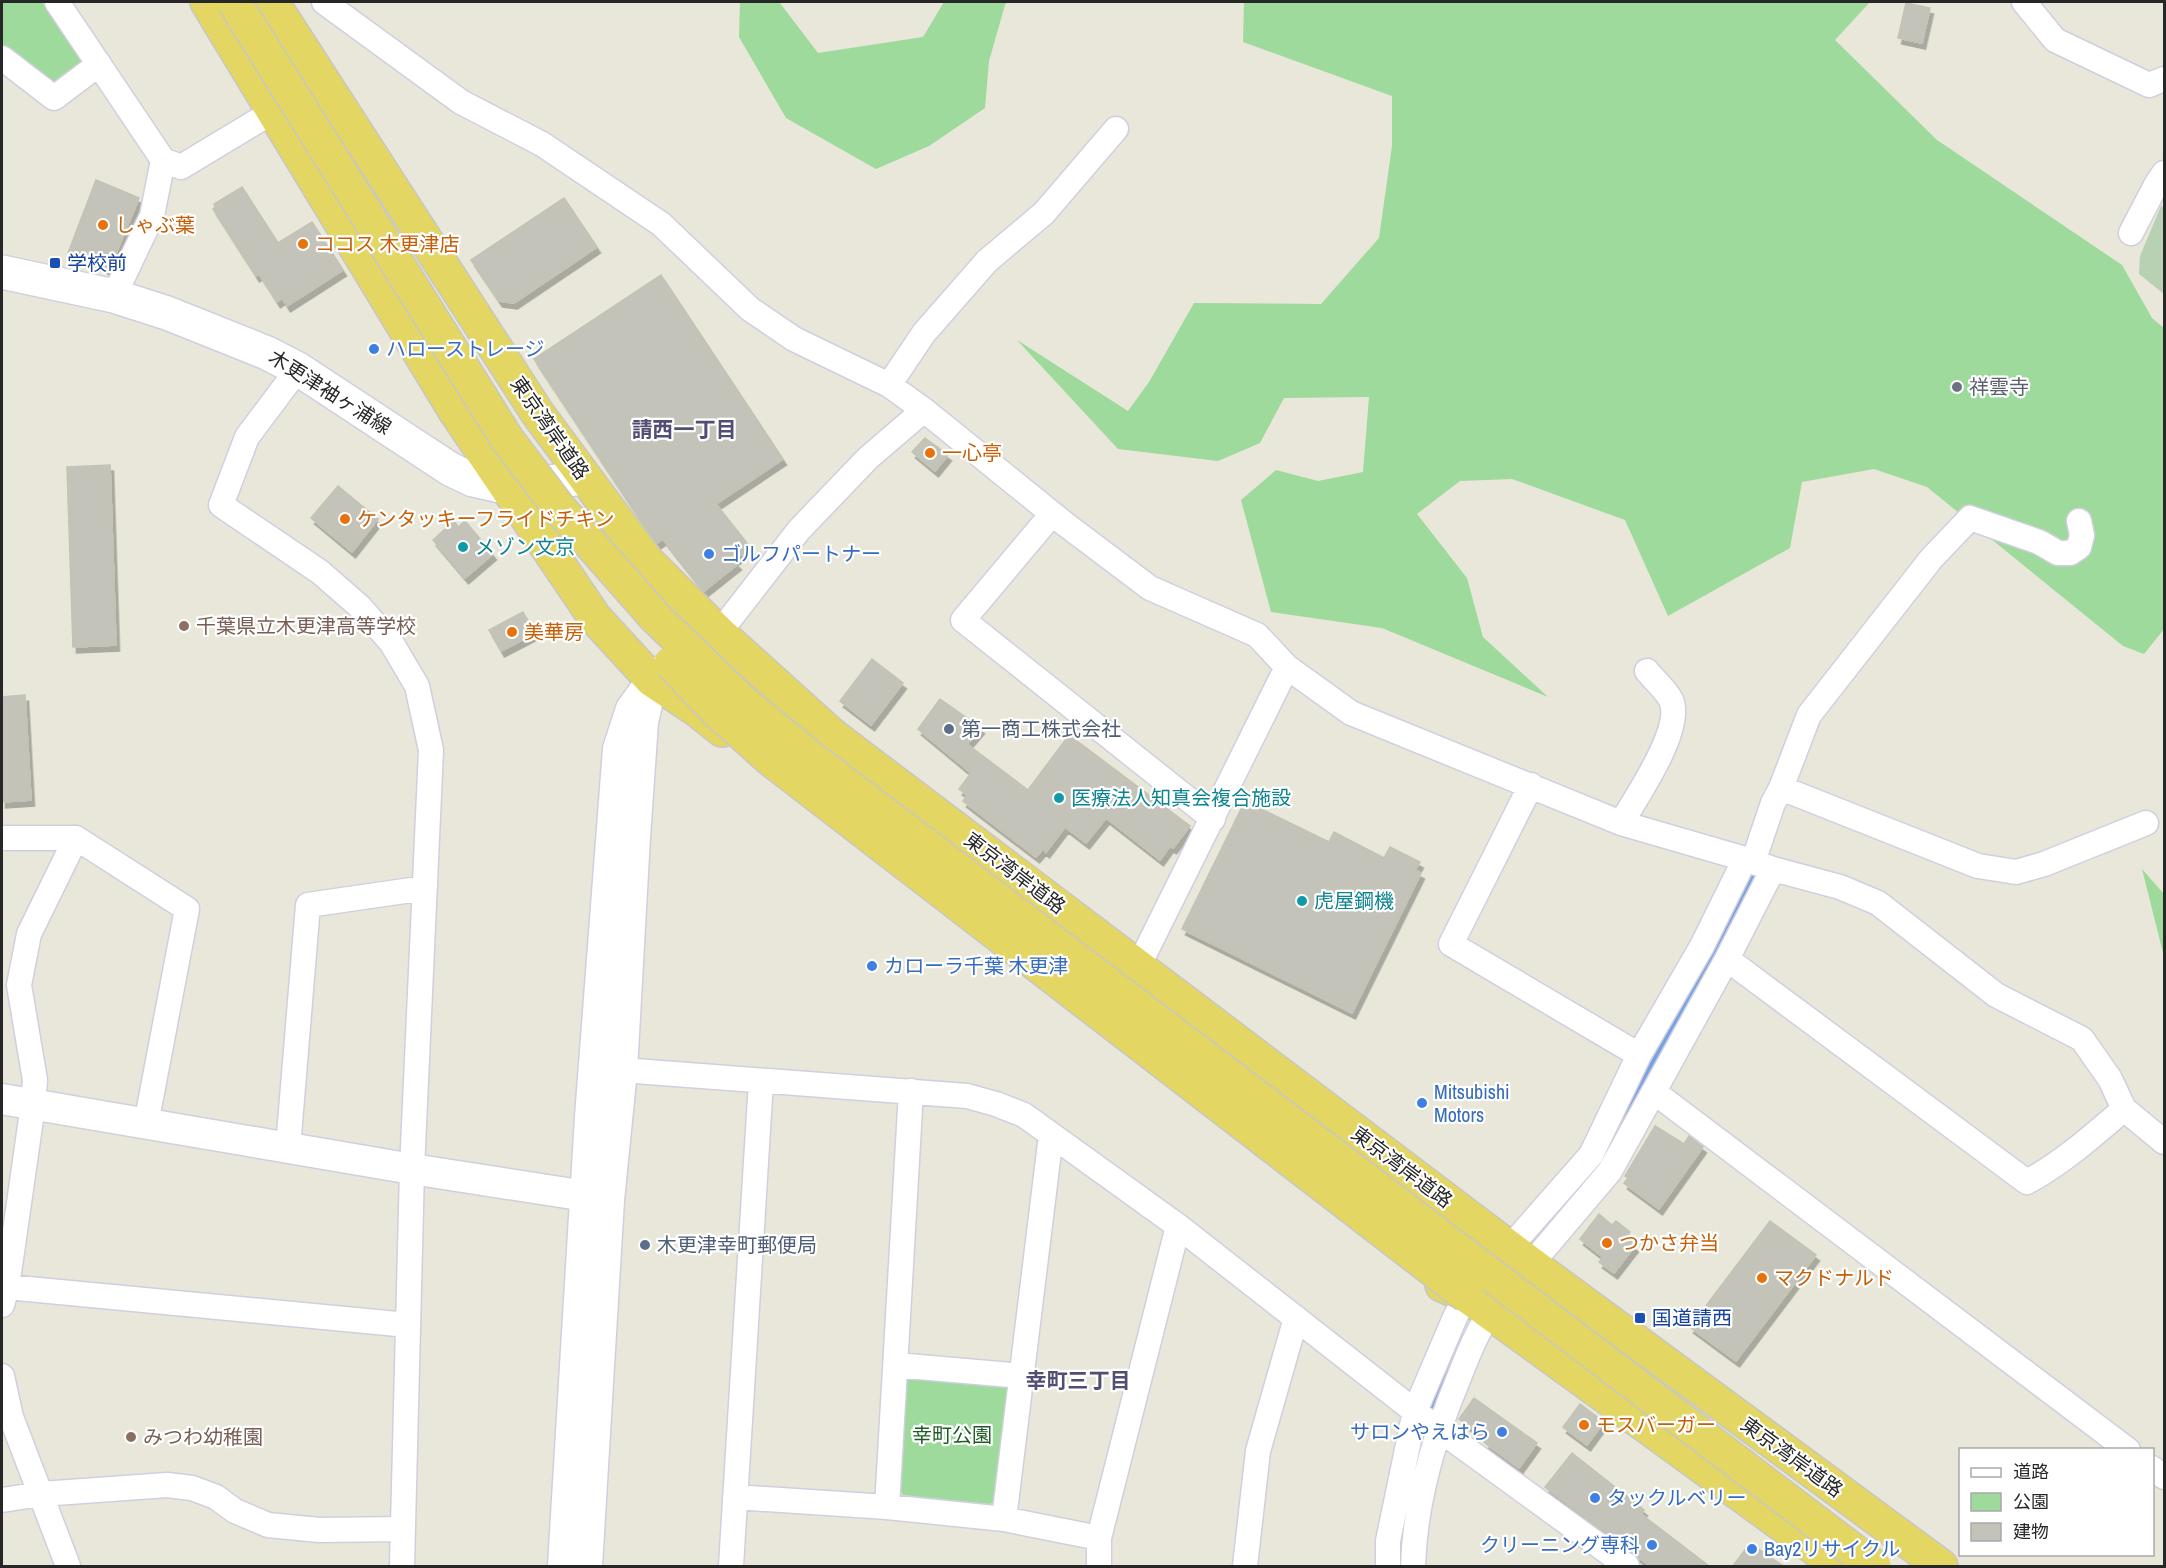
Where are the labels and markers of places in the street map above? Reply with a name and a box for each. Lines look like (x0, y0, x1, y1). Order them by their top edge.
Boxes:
place label: しゃぶ葉 (115, 211, 195, 238)
marker: しゃぶ葉 (96, 218, 110, 232)
place label: ココス 木更津店 (315, 230, 460, 257)
marker: ココス 木更津店 (296, 237, 310, 251)
place label: 学校前 (67, 249, 127, 276)
marker: 学校前 (48, 256, 62, 270)
place label: ハローストレージ (386, 335, 545, 362)
marker: ハローストレージ (367, 342, 381, 356)
place label: 祥雲寺 (1969, 373, 2029, 400)
marker: 祥雲寺 (1950, 380, 1964, 394)
place label: 一心亭 (942, 439, 1002, 466)
marker: 一心亭 (923, 446, 937, 460)
place label: ケンタッキーフライドチキン (357, 505, 615, 532)
marker: ケンタッキーフライドチキン (338, 512, 352, 526)
place label: メゾン文京 (475, 533, 575, 560)
marker: メゾン文京 (456, 540, 470, 554)
place label: ゴルフパートナー (721, 540, 881, 567)
marker: ゴルフパートナー (702, 547, 716, 561)
place label: 千葉県立木更津高等学校 (196, 612, 416, 639)
place label: 美華房 (524, 618, 584, 645)
marker: 千葉県立木更津高等学校 (177, 619, 191, 633)
marker: 美華房 (505, 625, 519, 639)
place label: 第一商工株式会社 (961, 715, 1121, 742)
marker: 第一商工株式会社 (942, 722, 956, 736)
place label: 医療法人知真会複合施設 (1071, 784, 1291, 811)
marker: 医療法人知真会複合施設 (1052, 791, 1066, 805)
place label: 虎屋鋼機 (1314, 887, 1394, 914)
marker: 虎屋鋼機 (1295, 894, 1309, 908)
place label: カローラ千葉 木更津 (884, 952, 1069, 979)
marker: カローラ千葉 木更津 (865, 959, 879, 973)
place label: Mitsubishi Motors (1434, 1078, 1510, 1128)
marker: Mitsubishi Motors (1415, 1096, 1429, 1110)
place label: つかさ弁当 (1619, 1229, 1719, 1256)
place label: 木更津幸町郵便局 (657, 1231, 817, 1258)
marker: つかさ弁当 (1600, 1236, 1614, 1250)
marker: 木更津幸町郵便局 (638, 1238, 652, 1252)
place label: マクドナルド (1774, 1264, 1894, 1291)
marker: マクドナルド (1755, 1271, 1769, 1285)
place label: 国道請西 (1652, 1304, 1732, 1331)
marker: 国道請西 (1633, 1311, 1647, 1325)
place label: モスバーガー (1596, 1411, 1716, 1438)
place label: サロンやえはら (1350, 1418, 1490, 1445)
marker: モスバーガー (1577, 1418, 1591, 1432)
place label: みつわ幼稚園 (143, 1423, 263, 1450)
marker: サロンやえはら (1495, 1425, 1509, 1439)
marker: みつわ幼稚園 (124, 1430, 138, 1444)
place label: タックルベリー (1607, 1484, 1746, 1511)
marker: タックルベリー (1588, 1491, 1602, 1505)
place label: クリーニング専科 (1480, 1531, 1640, 1558)
place label: Bay2リサイクル (1764, 1535, 1900, 1562)
marker: クリーニング専科 (1645, 1538, 1659, 1552)
marker: Bay2リサイクル (1745, 1542, 1759, 1556)

